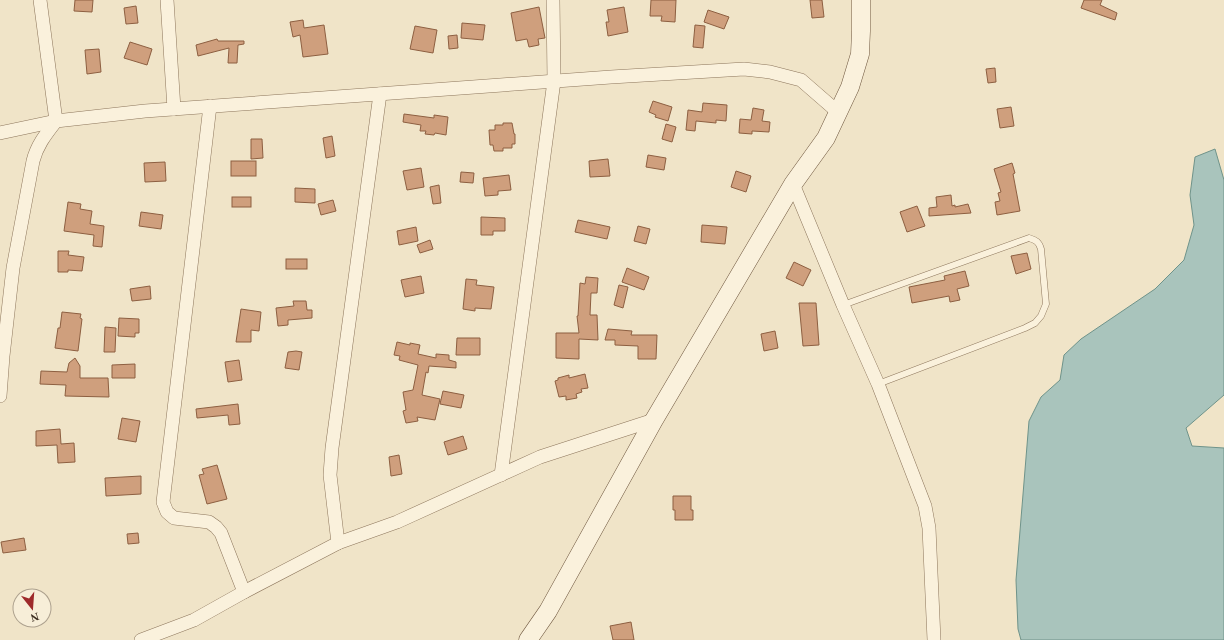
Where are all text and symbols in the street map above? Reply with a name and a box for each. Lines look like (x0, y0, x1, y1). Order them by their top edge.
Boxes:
north arrow (12, 588, 52, 628)
text: N (29, 611, 40, 624)

